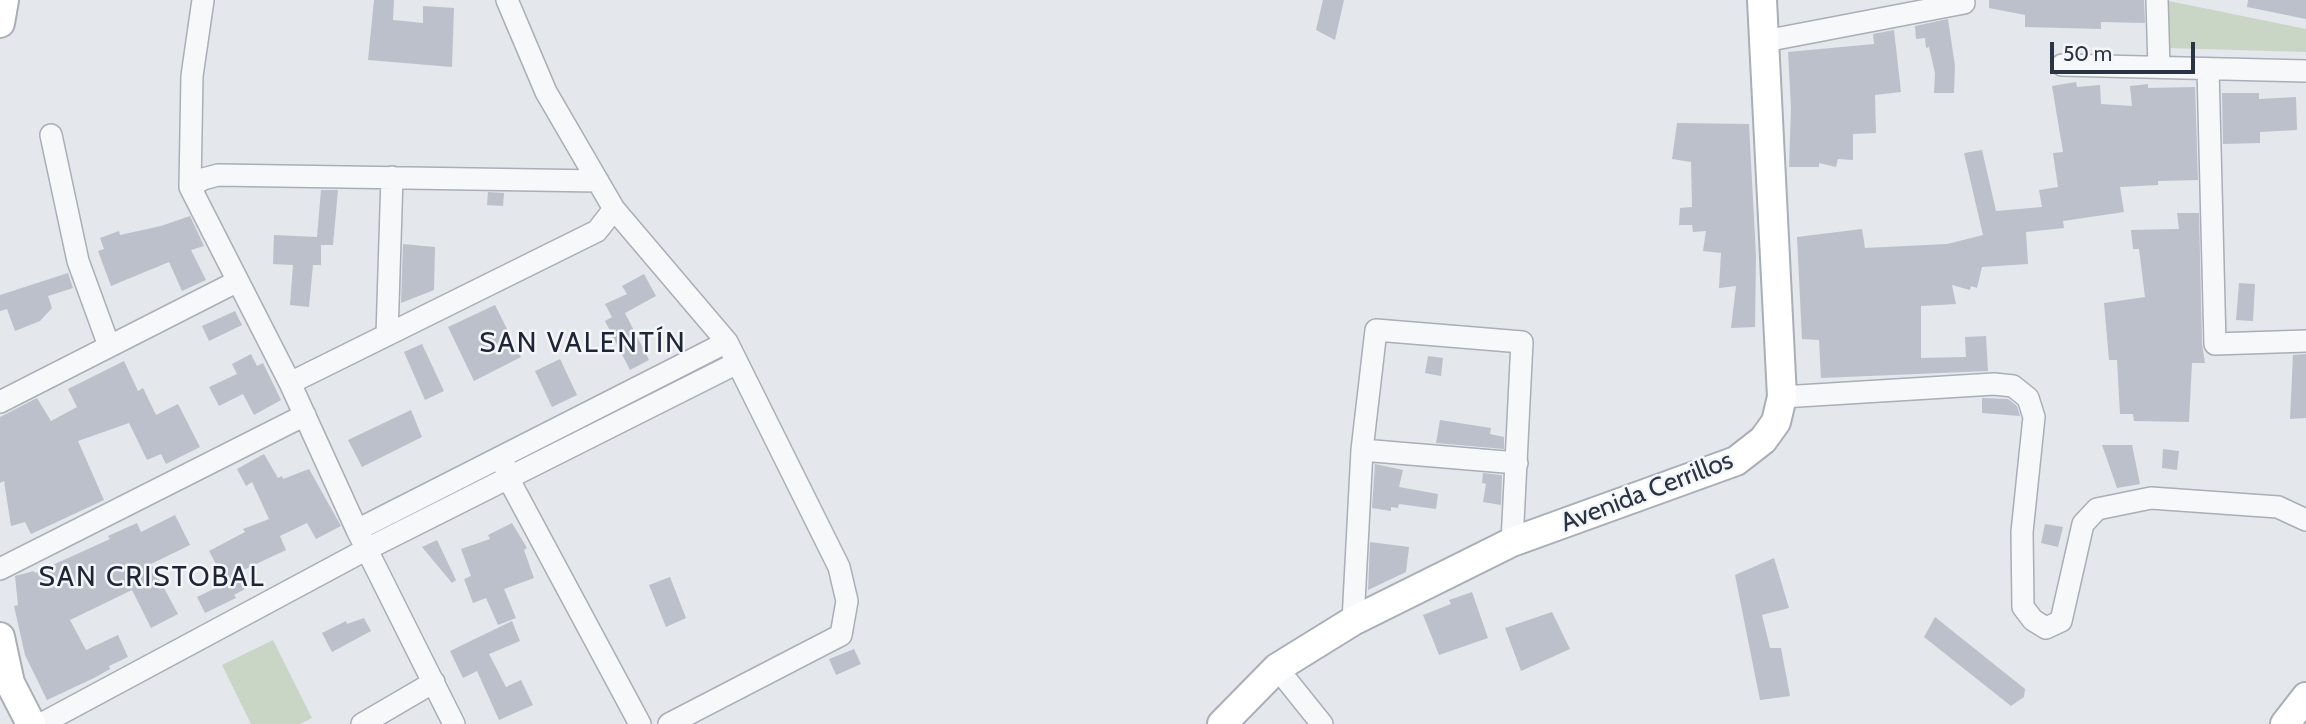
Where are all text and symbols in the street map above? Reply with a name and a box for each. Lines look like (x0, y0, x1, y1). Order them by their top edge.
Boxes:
scale bar (2054, 28, 2199, 72)
text: 50 m (2063, 41, 2112, 66)
district label: SAN VALENTÍN (481, 327, 685, 361)
street label: Avenida Cerrillos (1557, 445, 1737, 539)
district label: SAN CRISTOBAL (40, 561, 264, 595)

